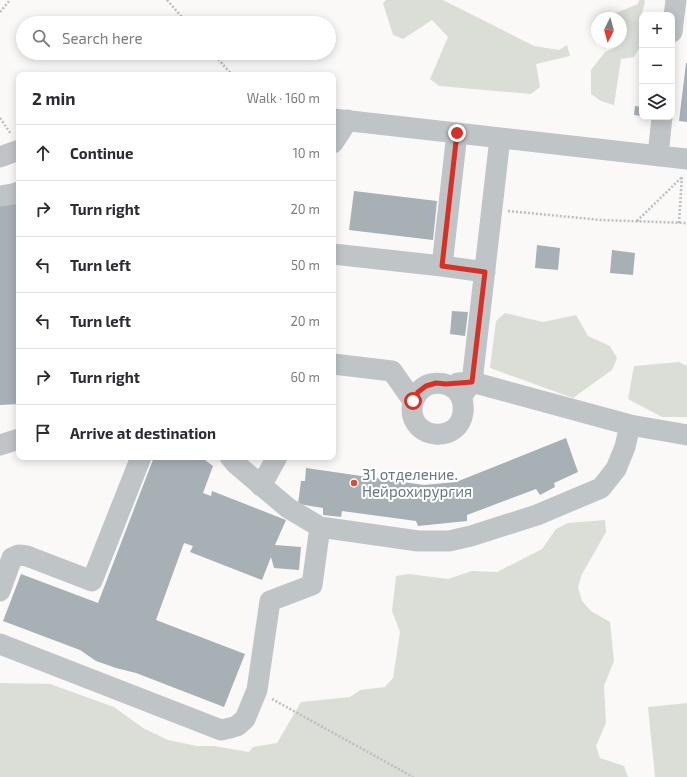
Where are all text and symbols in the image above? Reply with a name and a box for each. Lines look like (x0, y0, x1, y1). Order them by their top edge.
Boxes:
north arrow (591, 12, 627, 48)
map controls (639, 12, 675, 120)
button: + (639, 12, 675, 48)
search box (16, 16, 336, 60)
icon: search (30, 27, 52, 49)
text: Search here (62, 29, 143, 47)
button: − (639, 48, 675, 84)
button: layers (639, 84, 675, 120)
text: 2 min (32, 88, 75, 108)
text: Walk · 160 m (247, 90, 320, 106)
route end (448, 124, 466, 142)
icon: ahead (32, 142, 54, 164)
text: Continue (70, 144, 133, 162)
text: 10 m (293, 145, 320, 161)
icon: right (32, 198, 54, 220)
text: Turn right (70, 200, 140, 218)
text: 20 m (291, 201, 320, 217)
icon: left (32, 254, 54, 276)
text: Turn left (70, 256, 131, 274)
text: 50 m (291, 257, 320, 273)
icon: left (32, 310, 54, 332)
text: Turn left (70, 312, 131, 330)
text: 20 m (291, 313, 320, 329)
icon: right (32, 366, 54, 388)
text: Turn right (70, 368, 140, 386)
text: 60 m (290, 369, 320, 385)
route start (404, 392, 422, 410)
icon: arrive (32, 422, 54, 444)
text: Arrive at destination (70, 424, 216, 442)
place label: 31 отделение. Нейрохирургия (362, 465, 472, 501)
marker: 31 отделение. Нейрохирургия (349, 478, 359, 488)

